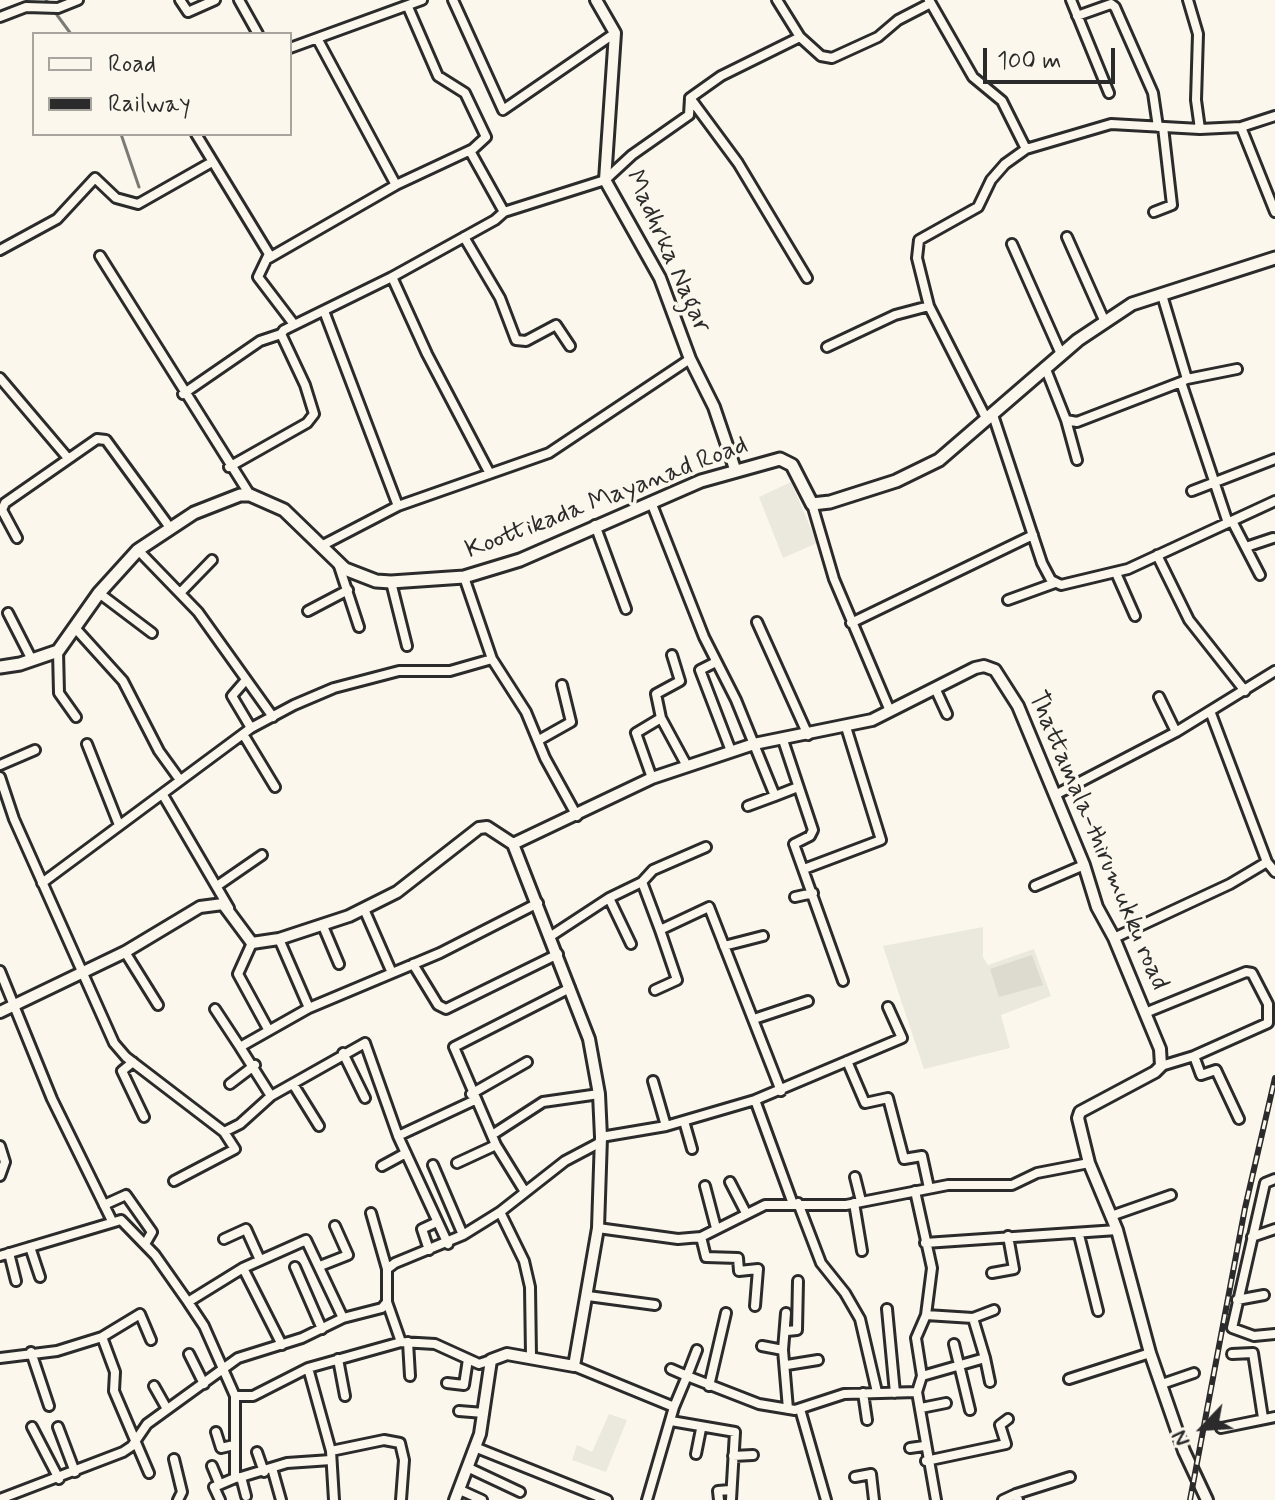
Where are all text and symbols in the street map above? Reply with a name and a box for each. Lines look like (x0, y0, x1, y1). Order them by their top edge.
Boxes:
legend (32, 32, 292, 136)
scale bar (987, 32, 1119, 82)
text: 100 m (997, 46, 1061, 77)
text: Road (108, 49, 156, 80)
text: Railway (108, 89, 191, 120)
street label: Madhrka Nagar (617, 166, 717, 338)
street label: Koottikada Mayanad Road (461, 431, 753, 567)
street label: Thattamala-thirumukku road (1020, 687, 1174, 995)
north arrow (1163, 1388, 1243, 1468)
text: N (1165, 1426, 1197, 1451)

